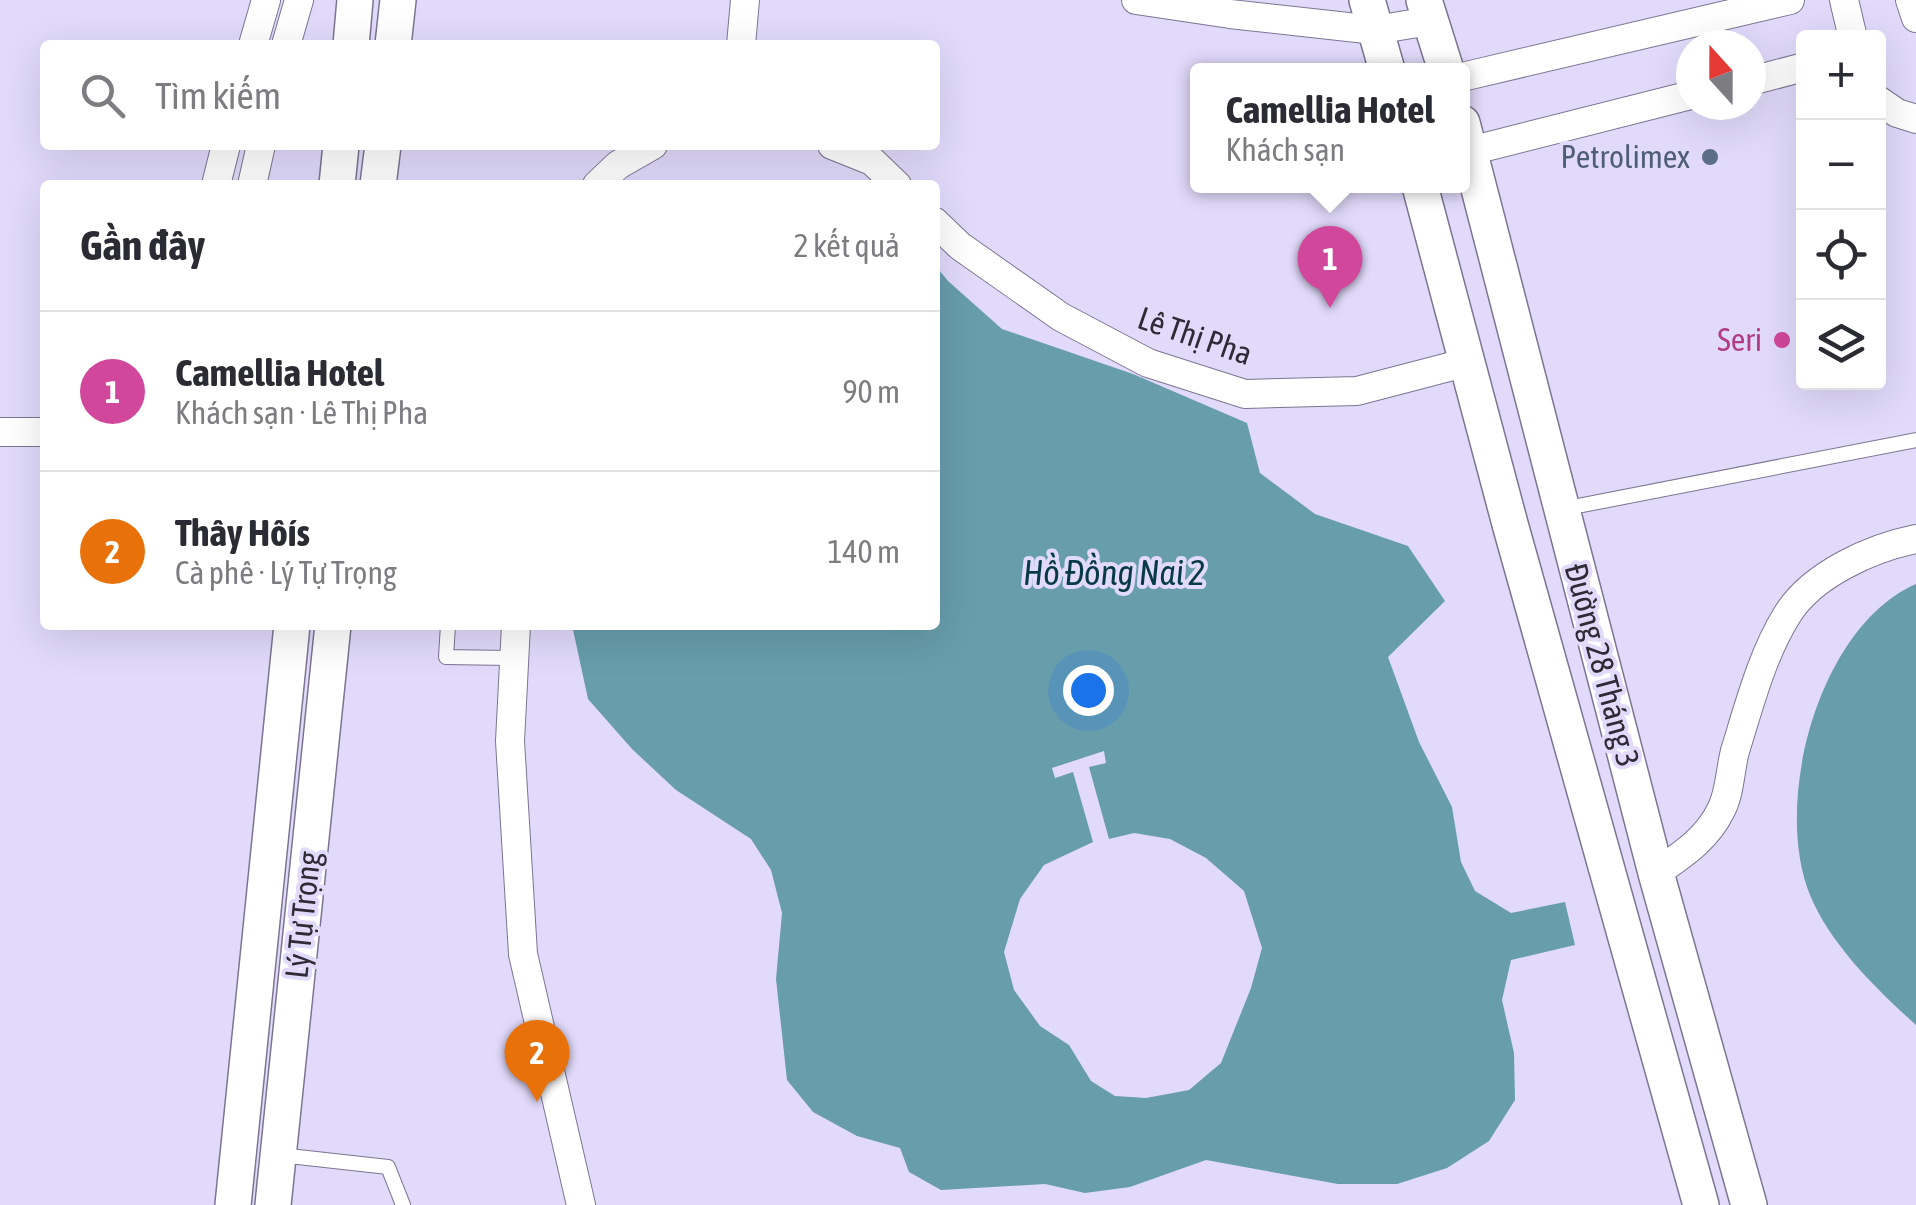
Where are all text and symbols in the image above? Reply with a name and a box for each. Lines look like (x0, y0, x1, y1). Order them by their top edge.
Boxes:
north arrow (1676, 30, 1766, 120)
map controls (1796, 30, 1886, 390)
button: + (1796, 30, 1886, 120)
search box (40, 40, 940, 150)
popup (1190, 63, 1470, 193)
icon: search (75, 68, 130, 123)
text: Tìm kiếm (155, 74, 281, 117)
text: Camellia Hotel (1226, 88, 1434, 131)
button: − (1796, 120, 1886, 210)
text: Khách sạn (1226, 131, 1345, 168)
place label: Petrolimex (1560, 138, 1690, 175)
marker: Petrolimex (1699, 146, 1721, 168)
button: locate (1796, 210, 1886, 300)
text: Gần đây (80, 221, 205, 269)
pin: 1 (1298, 226, 1362, 308)
text: 2 kết quả (794, 227, 900, 264)
street label: Lê Thị Pha (1133, 299, 1257, 372)
button: layers (1796, 300, 1886, 390)
place label: Seri (1717, 321, 1762, 358)
marker: Seri (1771, 329, 1793, 351)
text: Camellia Hotel (175, 351, 384, 394)
text: 1 (105, 373, 120, 410)
text: 90 m (842, 373, 900, 410)
text: Khách sạn · Lê Thị Pha (175, 394, 428, 431)
text: Thây Hôís (175, 511, 310, 554)
text: 2 (105, 533, 120, 570)
text: 140 m (827, 533, 900, 570)
water label: Hồ Đồng Nai 2 (1023, 552, 1205, 592)
text: Cà phê · Lý Tự Trọng (175, 554, 397, 591)
street label: Đường 28 Tháng 3 (1558, 559, 1647, 771)
your location (1063, 665, 1114, 716)
street label: Lý Tự Trọng (277, 850, 328, 980)
pin: 2 (504, 1020, 570, 1102)

